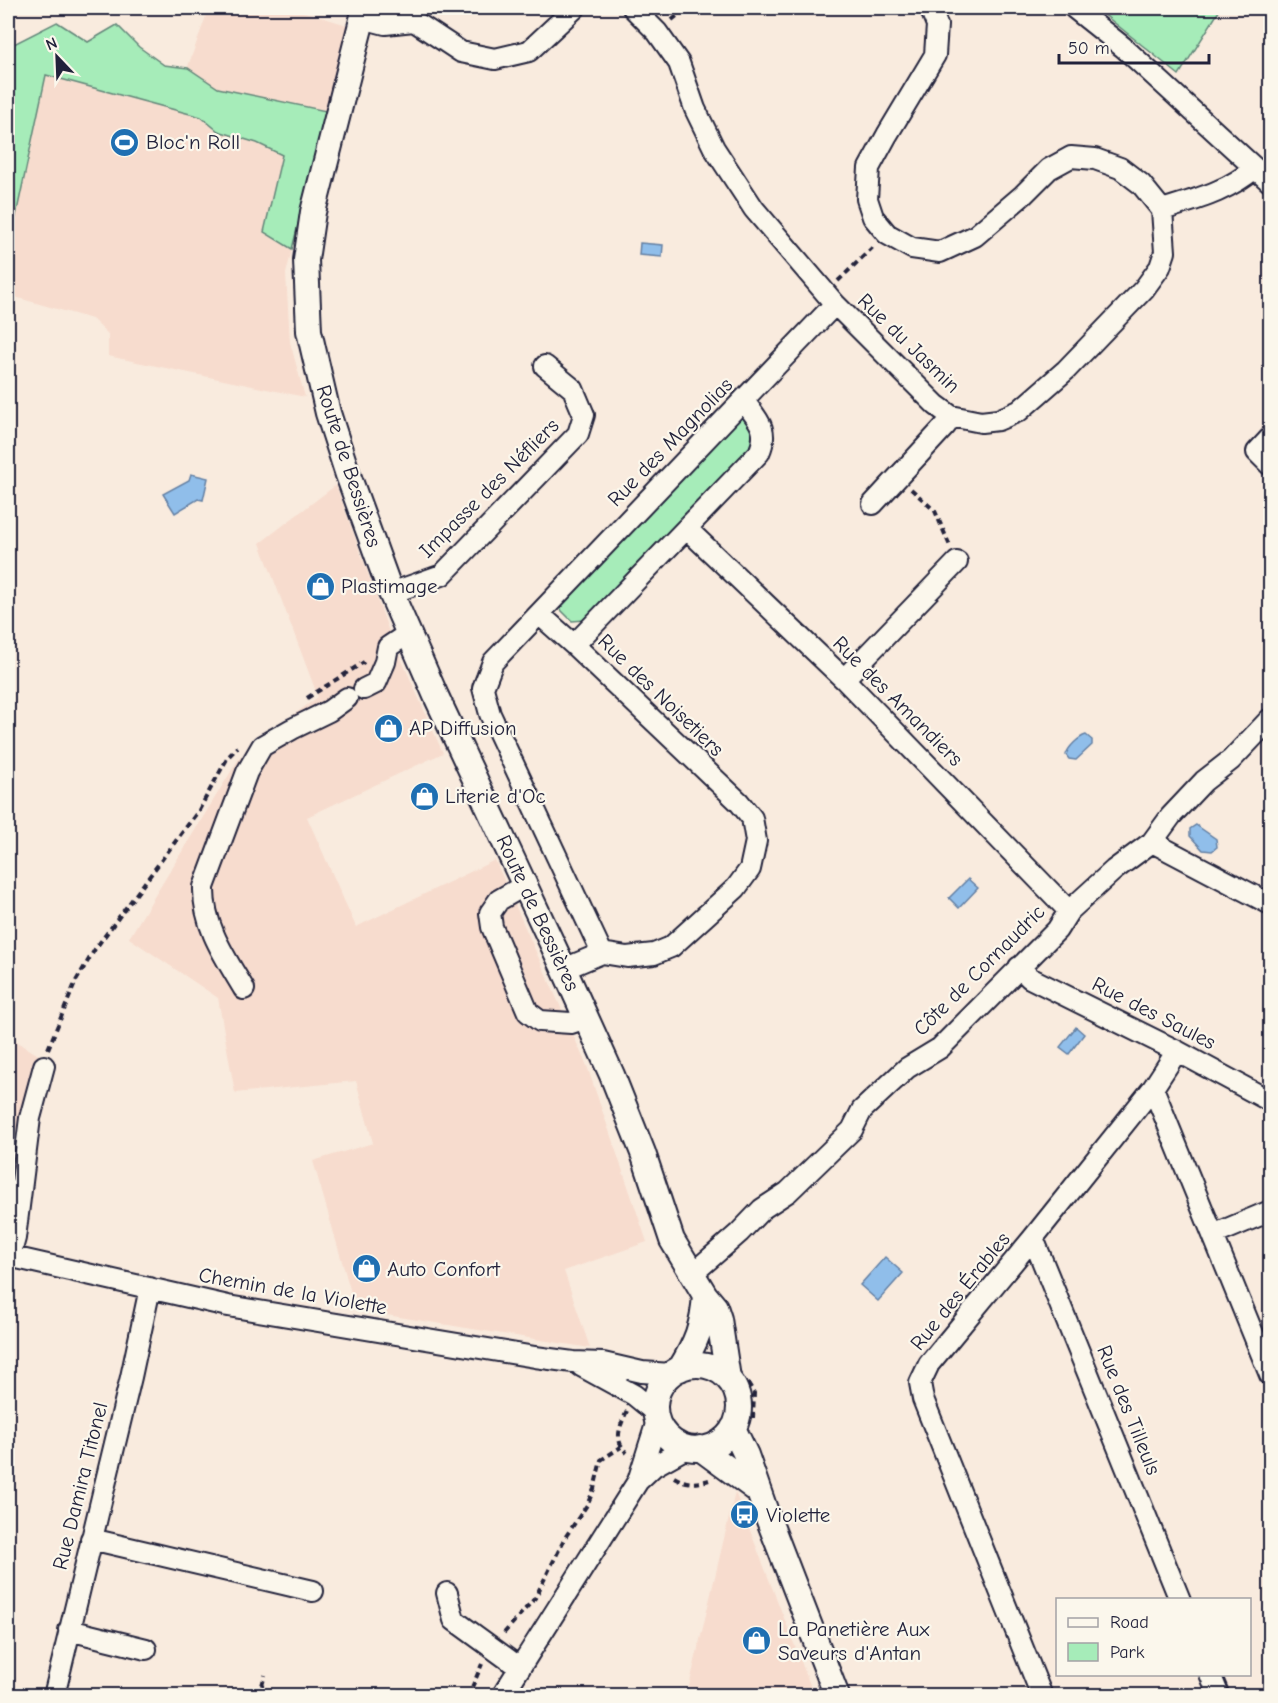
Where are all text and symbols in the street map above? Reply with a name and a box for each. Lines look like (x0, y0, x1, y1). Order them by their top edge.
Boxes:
north arrow (27, 27, 87, 87)
scale bar (1059, 27, 1209, 65)
text: N (43, 34, 60, 54)
text: 50 m (1068, 38, 1110, 59)
sports icon: Bloc'n Roll (109, 126, 141, 158)
place label: Bloc'n Roll (146, 130, 240, 154)
street label: Rue du Jasmin (853, 288, 965, 398)
street label: Rue des Magnolias (603, 373, 737, 511)
street label: Route de Bessières (311, 382, 387, 550)
street label: Impasse des Néfliers (414, 413, 564, 563)
shop icon: Plastimage (304, 570, 336, 602)
place label: Plastimage (341, 574, 438, 598)
street label: Rue des Noisetiers (593, 629, 729, 761)
street label: Rue des Amandiers (828, 631, 968, 771)
shop icon: AP Diffusion (372, 712, 404, 744)
place label: AP Diffusion (409, 716, 517, 740)
shop icon: Literie d'Oc (408, 780, 440, 812)
place label: Literie d'Oc (445, 784, 546, 808)
street label: Route de Bessières (491, 831, 585, 995)
street label: Côte de Cornaudric (909, 900, 1049, 1040)
street label: Rue des Saules (1088, 972, 1220, 1054)
street label: Rue des Érables (905, 1227, 1015, 1355)
shop icon: Auto Confort (350, 1253, 382, 1285)
place label: Auto Confort (387, 1257, 501, 1281)
street label: Chemin de la Violette (197, 1263, 389, 1319)
street label: Rue des Tilleuls (1092, 1342, 1166, 1478)
street label: Rue Damira Titonel (48, 1400, 112, 1572)
bus stop icon: Violette (729, 1499, 761, 1531)
place label: Violette (766, 1503, 830, 1527)
legend (1056, 1598, 1251, 1676)
text: Road (1110, 1612, 1149, 1633)
place label: La Panetière Aux Saveurs d'Antan (778, 1617, 930, 1665)
shop icon: La Panetière Aux Saveurs d'Antan (741, 1625, 773, 1657)
text: Park (1110, 1642, 1145, 1663)

